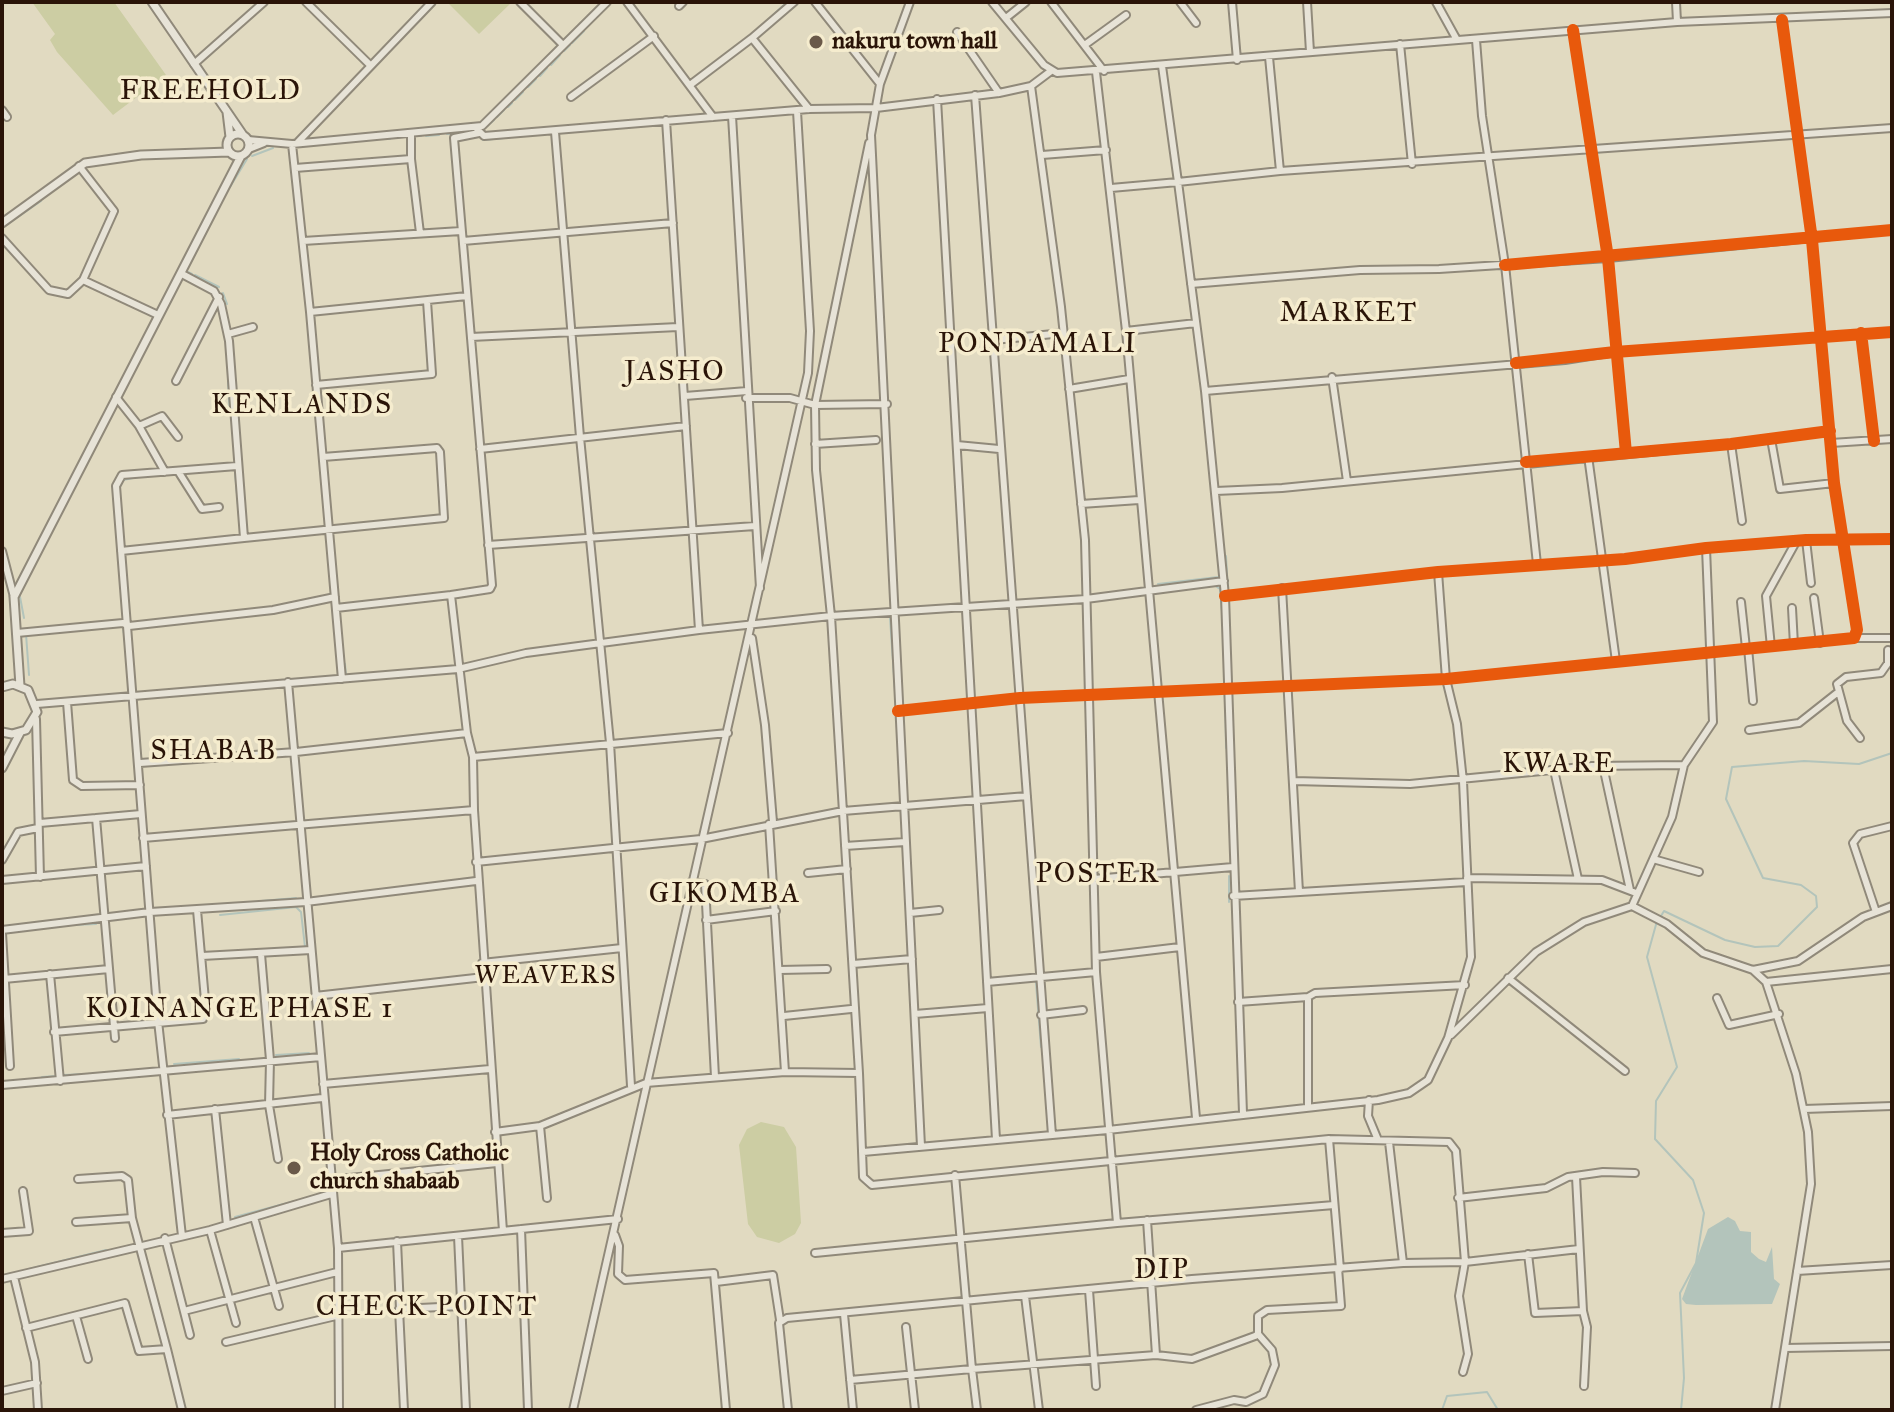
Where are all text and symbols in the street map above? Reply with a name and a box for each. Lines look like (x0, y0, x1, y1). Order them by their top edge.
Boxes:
place label: nakuru town hall (832, 28, 997, 56)
marker: nakuru town hall (807, 33, 825, 51)
district label: FREEHOLD (120, 75, 302, 109)
district label: MARKET (1280, 297, 1418, 331)
district label: PONDAMALI (938, 328, 1138, 362)
district label: JASHO (624, 356, 726, 390)
district label: KENLANDS (211, 389, 393, 423)
district label: SHABAB (150, 735, 278, 769)
district label: KWARE (1502, 748, 1616, 782)
district label: POSTER (1036, 858, 1160, 892)
district label: GIKOMBA (649, 878, 801, 912)
district label: WEAVERS (475, 961, 617, 993)
district label: KOINANGE PHASE 1 (86, 993, 394, 1027)
place label: Holy Cross Catholic church shabaab (310, 1140, 509, 1196)
marker: Holy Cross Catholic church shabaab (285, 1159, 303, 1177)
district label: DIP (1134, 1254, 1190, 1288)
district label: CHECK POINT (316, 1291, 538, 1325)

